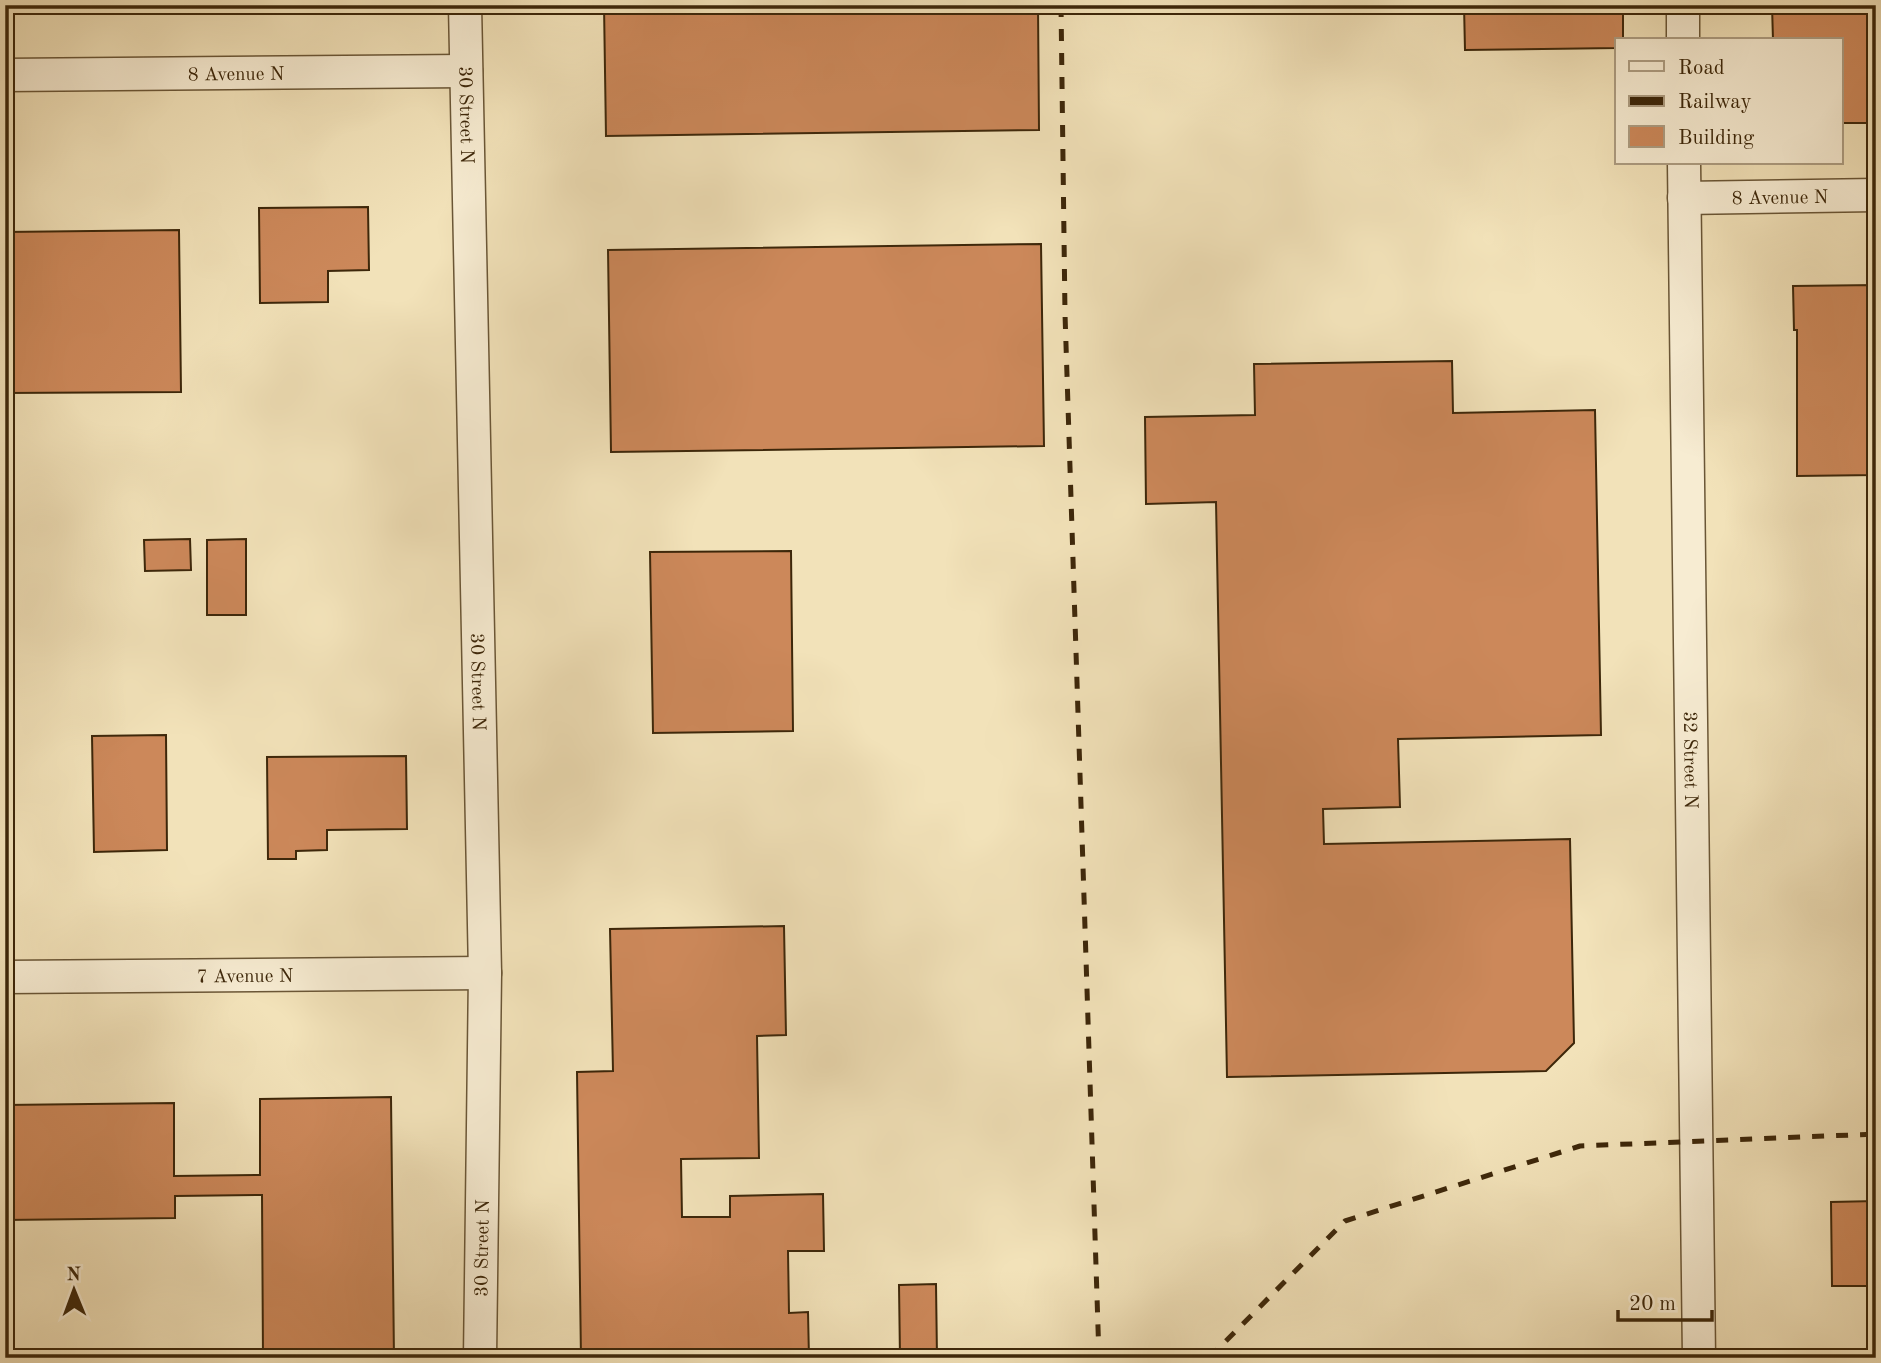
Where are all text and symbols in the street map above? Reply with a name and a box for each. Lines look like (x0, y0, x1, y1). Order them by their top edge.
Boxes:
legend (1615, 38, 1842, 164)
text: Road (1678, 58, 1725, 79)
street label: 8 Avenue N (188, 66, 285, 85)
street label: 30 Street N (454, 66, 475, 164)
text: Railway (1678, 92, 1752, 113)
text: Building (1678, 128, 1755, 149)
street label: 8 Avenue N (1732, 189, 1829, 209)
street label: 30 Street N (466, 633, 487, 731)
street label: 32 Street N (1679, 711, 1699, 809)
street label: 7 Avenue N (197, 968, 294, 987)
street label: 30 Street N (473, 1199, 494, 1297)
north arrow (38, 1254, 108, 1324)
text: N (66, 1266, 82, 1285)
scale bar (1618, 1279, 1713, 1323)
text: 20 m (1629, 1294, 1676, 1315)

